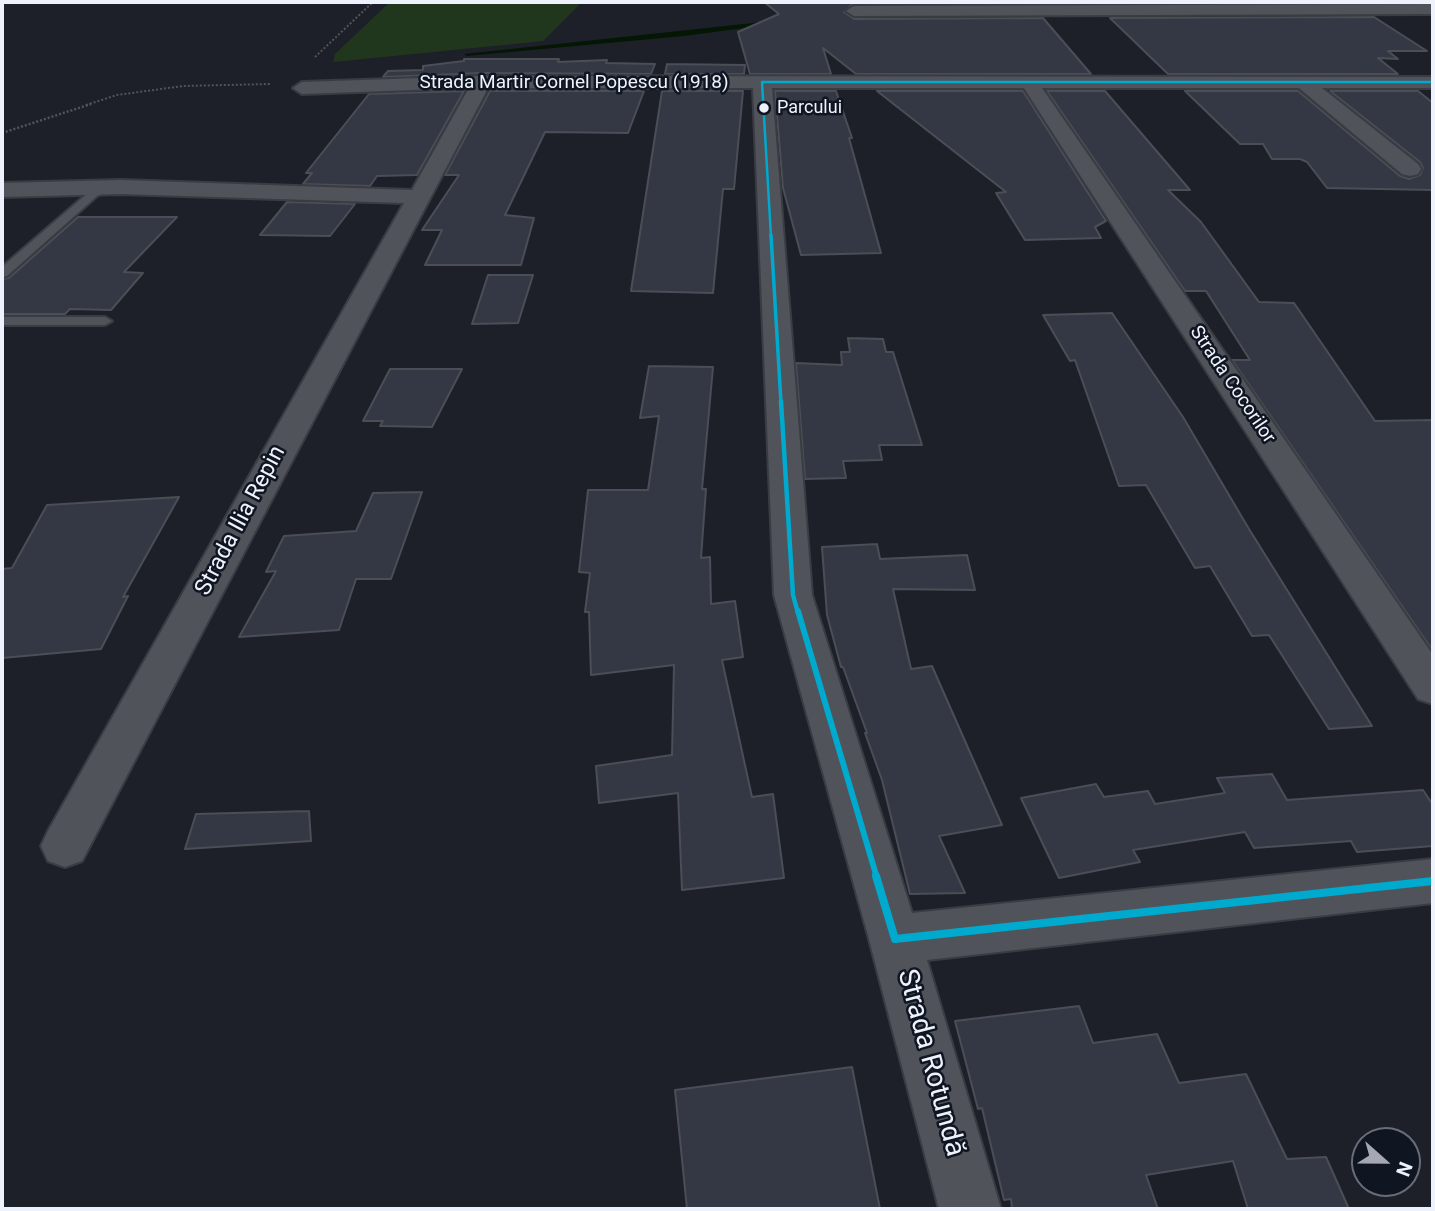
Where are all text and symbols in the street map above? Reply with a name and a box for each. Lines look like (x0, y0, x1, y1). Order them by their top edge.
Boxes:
street label: Strada Martir Cornel Popescu (1918) (419, 72, 729, 94)
place label: Parcului (777, 97, 842, 119)
marker: Parcului (757, 101, 771, 115)
street label: Strada Cocorilor (1184, 322, 1280, 448)
street label: Strada Ilia Repin (190, 441, 292, 601)
street label: Strada Rotundă (889, 966, 971, 1160)
north arrow (1351, 1127, 1421, 1197)
text: N (1391, 1159, 1417, 1179)

